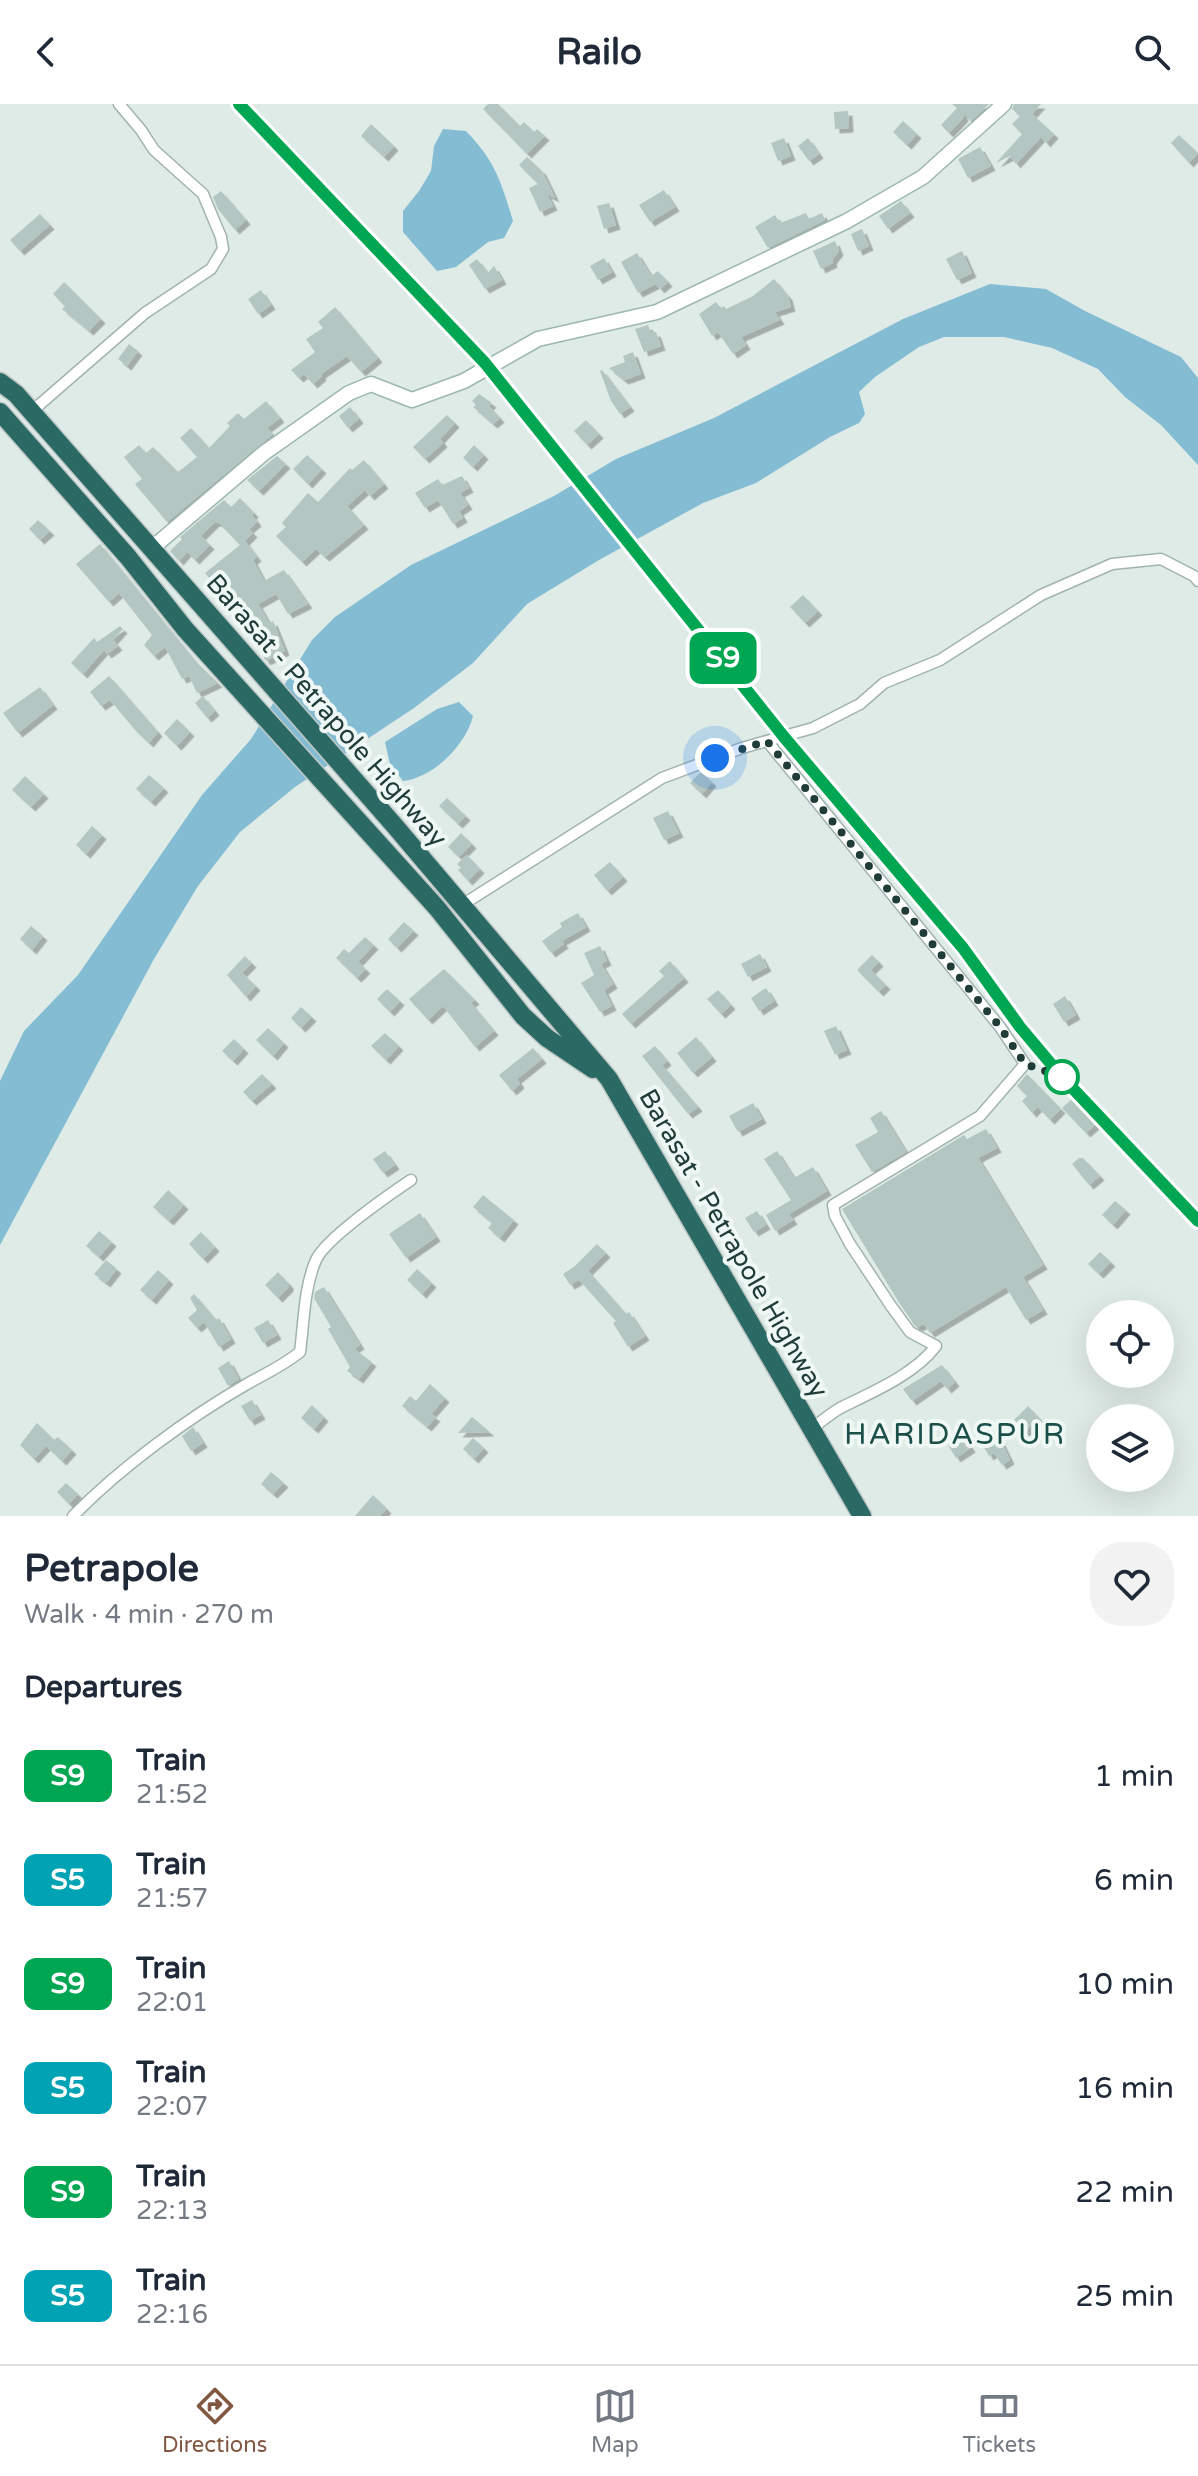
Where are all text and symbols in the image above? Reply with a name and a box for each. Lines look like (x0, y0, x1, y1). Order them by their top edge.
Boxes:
icon: back (24, 30, 68, 74)
icon: search (1130, 30, 1174, 74)
text: Railo (556, 31, 642, 74)
street label: Barasat - Petrapole Highway (200, 568, 454, 853)
line badge: S9 (687, 632, 759, 684)
text: S9 (706, 641, 740, 675)
your location (695, 738, 735, 778)
unlabelled marker (1045, 1060, 1079, 1094)
street label: Barasat - Petrapole Highway (632, 1083, 835, 1403)
map controls (1086, 1300, 1174, 1492)
button: locate (1086, 1300, 1174, 1388)
button: layers (1086, 1404, 1174, 1492)
district label: HARIDASPUR (844, 1416, 1066, 1453)
button: heart (1090, 1542, 1174, 1626)
text: Petrapole (24, 1546, 199, 1592)
text: Walk · 4 min · 270 m (24, 1599, 274, 1630)
text: Departures (24, 1669, 182, 1706)
text: Train (136, 1742, 207, 1779)
text: 1 min (1094, 1758, 1174, 1795)
text: S9 (51, 1759, 85, 1793)
text: 21:52 (136, 1779, 208, 1810)
text: Train (136, 1846, 207, 1883)
text: 6 min (1094, 1862, 1174, 1899)
text: S5 (51, 1863, 85, 1897)
text: 21:57 (136, 1883, 208, 1914)
text: Train (136, 1950, 207, 1987)
text: 10 min (1075, 1966, 1174, 2003)
text: S9 (51, 1967, 85, 2001)
text: 22:01 (136, 1987, 208, 2018)
text: Train (136, 2054, 207, 2091)
text: 16 min (1075, 2070, 1174, 2107)
text: S5 (51, 2071, 85, 2105)
text: 22:07 (136, 2091, 208, 2122)
text: Train (136, 2158, 207, 2195)
text: 22 min (1075, 2174, 1174, 2211)
text: S9 (51, 2175, 85, 2209)
text: 22:13 (136, 2195, 208, 2226)
text: Train (136, 2262, 207, 2299)
text: 25 min (1075, 2278, 1174, 2315)
text: S5 (51, 2279, 85, 2313)
text: 22:16 (136, 2299, 208, 2330)
tab: Directions (162, 2384, 267, 2458)
tab: Map (591, 2384, 639, 2458)
tab: Tickets (962, 2384, 1036, 2458)

